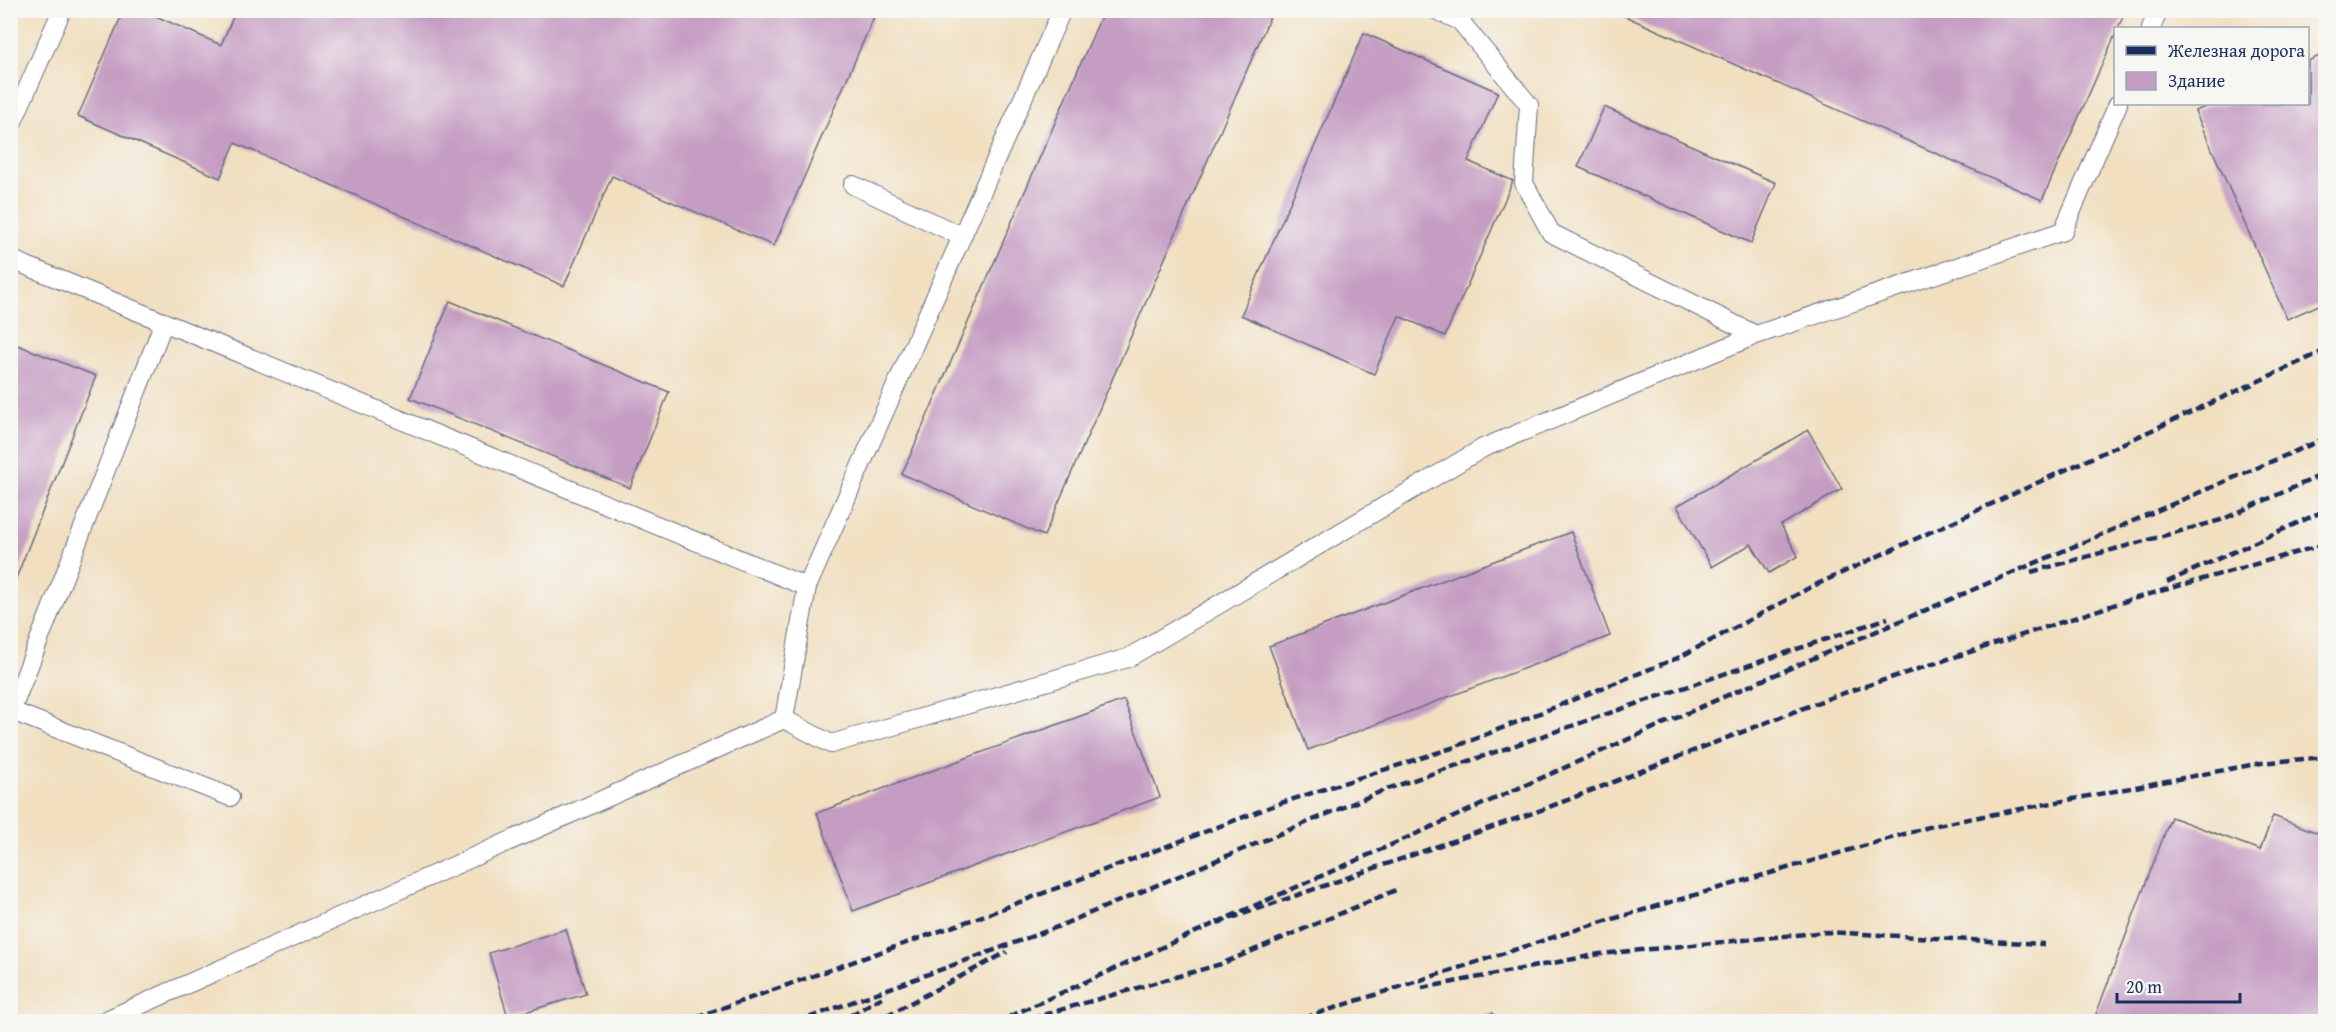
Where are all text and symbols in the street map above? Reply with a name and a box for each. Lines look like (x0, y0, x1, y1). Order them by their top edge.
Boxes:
legend (2114, 27, 2309, 105)
text: Железная дорога (2167, 37, 2305, 64)
text: Здание (2168, 67, 2225, 94)
scale bar (2117, 966, 2240, 1004)
text: 20 m (2126, 973, 2162, 1000)

